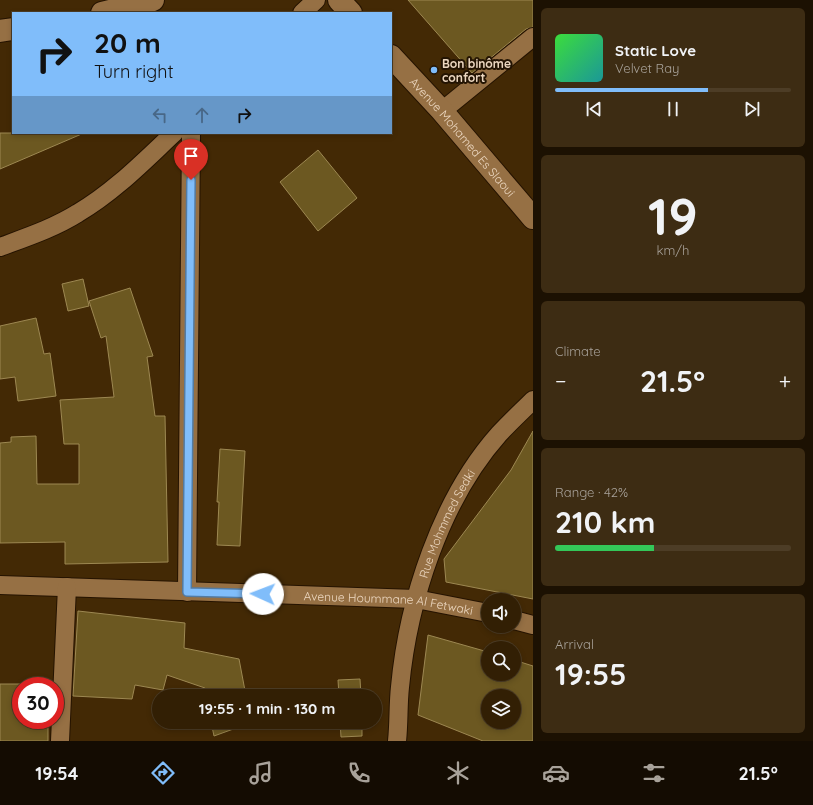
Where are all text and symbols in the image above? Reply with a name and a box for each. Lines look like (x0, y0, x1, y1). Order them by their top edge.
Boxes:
text: 20 m (94, 25, 161, 60)
icon: right (28, 28, 80, 80)
text: Static Love (615, 41, 696, 60)
place label: Bon binôme confort (442, 56, 511, 85)
text: Turn right (94, 60, 174, 83)
text: Velvet Ray (615, 60, 680, 76)
marker: Bon binôme confort (429, 65, 439, 75)
street label: Avenue Mohamed Es Slaoui (407, 74, 519, 199)
icon: previous (583, 98, 605, 120)
icon: pause (662, 98, 684, 120)
icon: next (741, 98, 763, 120)
icon: left (149, 104, 171, 126)
icon: ahead (191, 104, 213, 126)
icon: right (233, 104, 255, 126)
pin (174, 139, 208, 180)
icon: arrive (180, 145, 202, 167)
text: 19 (648, 183, 698, 248)
text: km/h (657, 242, 689, 258)
text: Climate (555, 343, 601, 359)
text: 21.5° (640, 362, 705, 400)
text: − (555, 367, 566, 395)
text: + (779, 367, 791, 395)
street label: Rue Mohmmed Sedki (415, 466, 478, 580)
text: Range · 42% (555, 484, 628, 500)
text: 210 km (555, 503, 655, 541)
position arrow (242, 573, 284, 615)
street label: Avenue Hoummane Al Fetwaki (303, 588, 474, 617)
map controls (481, 593, 521, 729)
button: sound (481, 593, 521, 633)
text: Arrival (555, 636, 594, 652)
button: search (481, 641, 521, 681)
text: 19:55 (555, 655, 626, 693)
speed limit sign: 30 (12, 677, 64, 729)
button: layers (481, 689, 521, 729)
text: 19:55 · 1 min · 130 m (199, 699, 335, 718)
icon: directions (149, 759, 177, 787)
icon: music (247, 759, 275, 787)
icon: phone (345, 759, 373, 787)
icon: climate (444, 759, 472, 787)
icon: car (542, 759, 570, 787)
icon: filters (640, 759, 668, 787)
text: 19:54 (35, 762, 78, 785)
text: 21.5° (739, 762, 778, 785)

